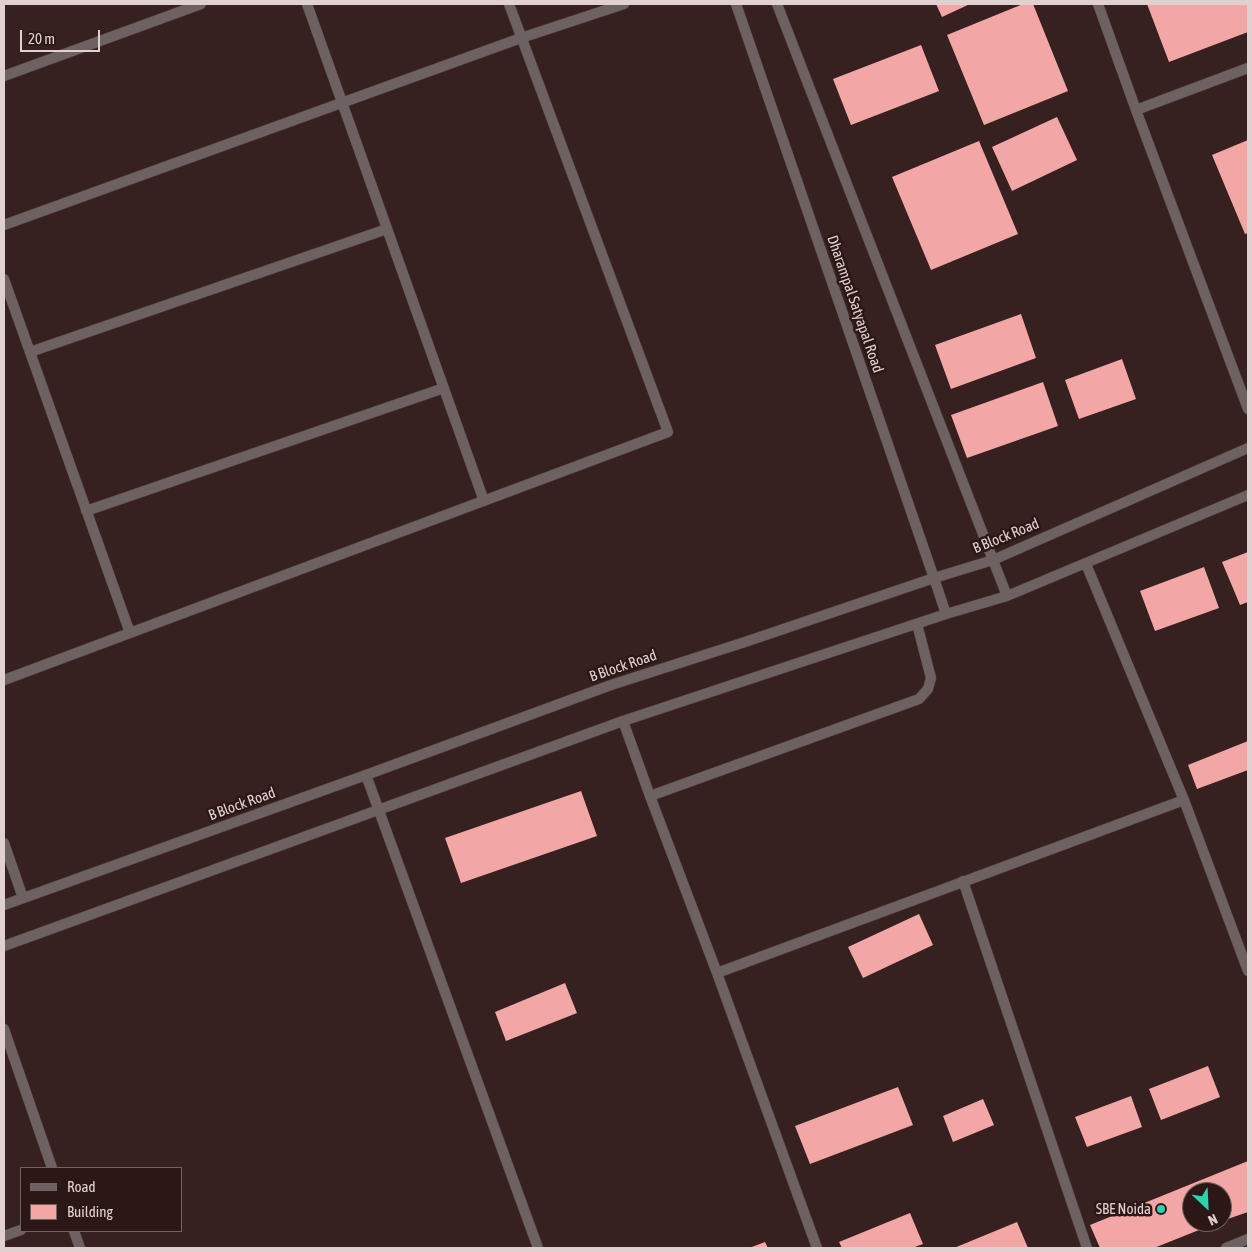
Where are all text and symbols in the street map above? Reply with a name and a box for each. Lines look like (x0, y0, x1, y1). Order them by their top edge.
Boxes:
scale bar (22, 20, 102, 52)
text: 20 m (28, 30, 55, 47)
street label: Dharampal Satyapal Road (823, 233, 887, 375)
street label: B Block Road (970, 515, 1042, 557)
street label: B Block Road (587, 646, 659, 686)
street label: B Block Road (206, 784, 278, 824)
legend (20, 1167, 182, 1232)
text: Road (67, 1178, 96, 1195)
north arrow (1182, 1182, 1232, 1232)
place label: SBE Noida (1096, 1200, 1151, 1218)
text: Building (67, 1203, 113, 1220)
marker: SBE Noida (1155, 1203, 1167, 1215)
text: N (1206, 1211, 1220, 1229)

